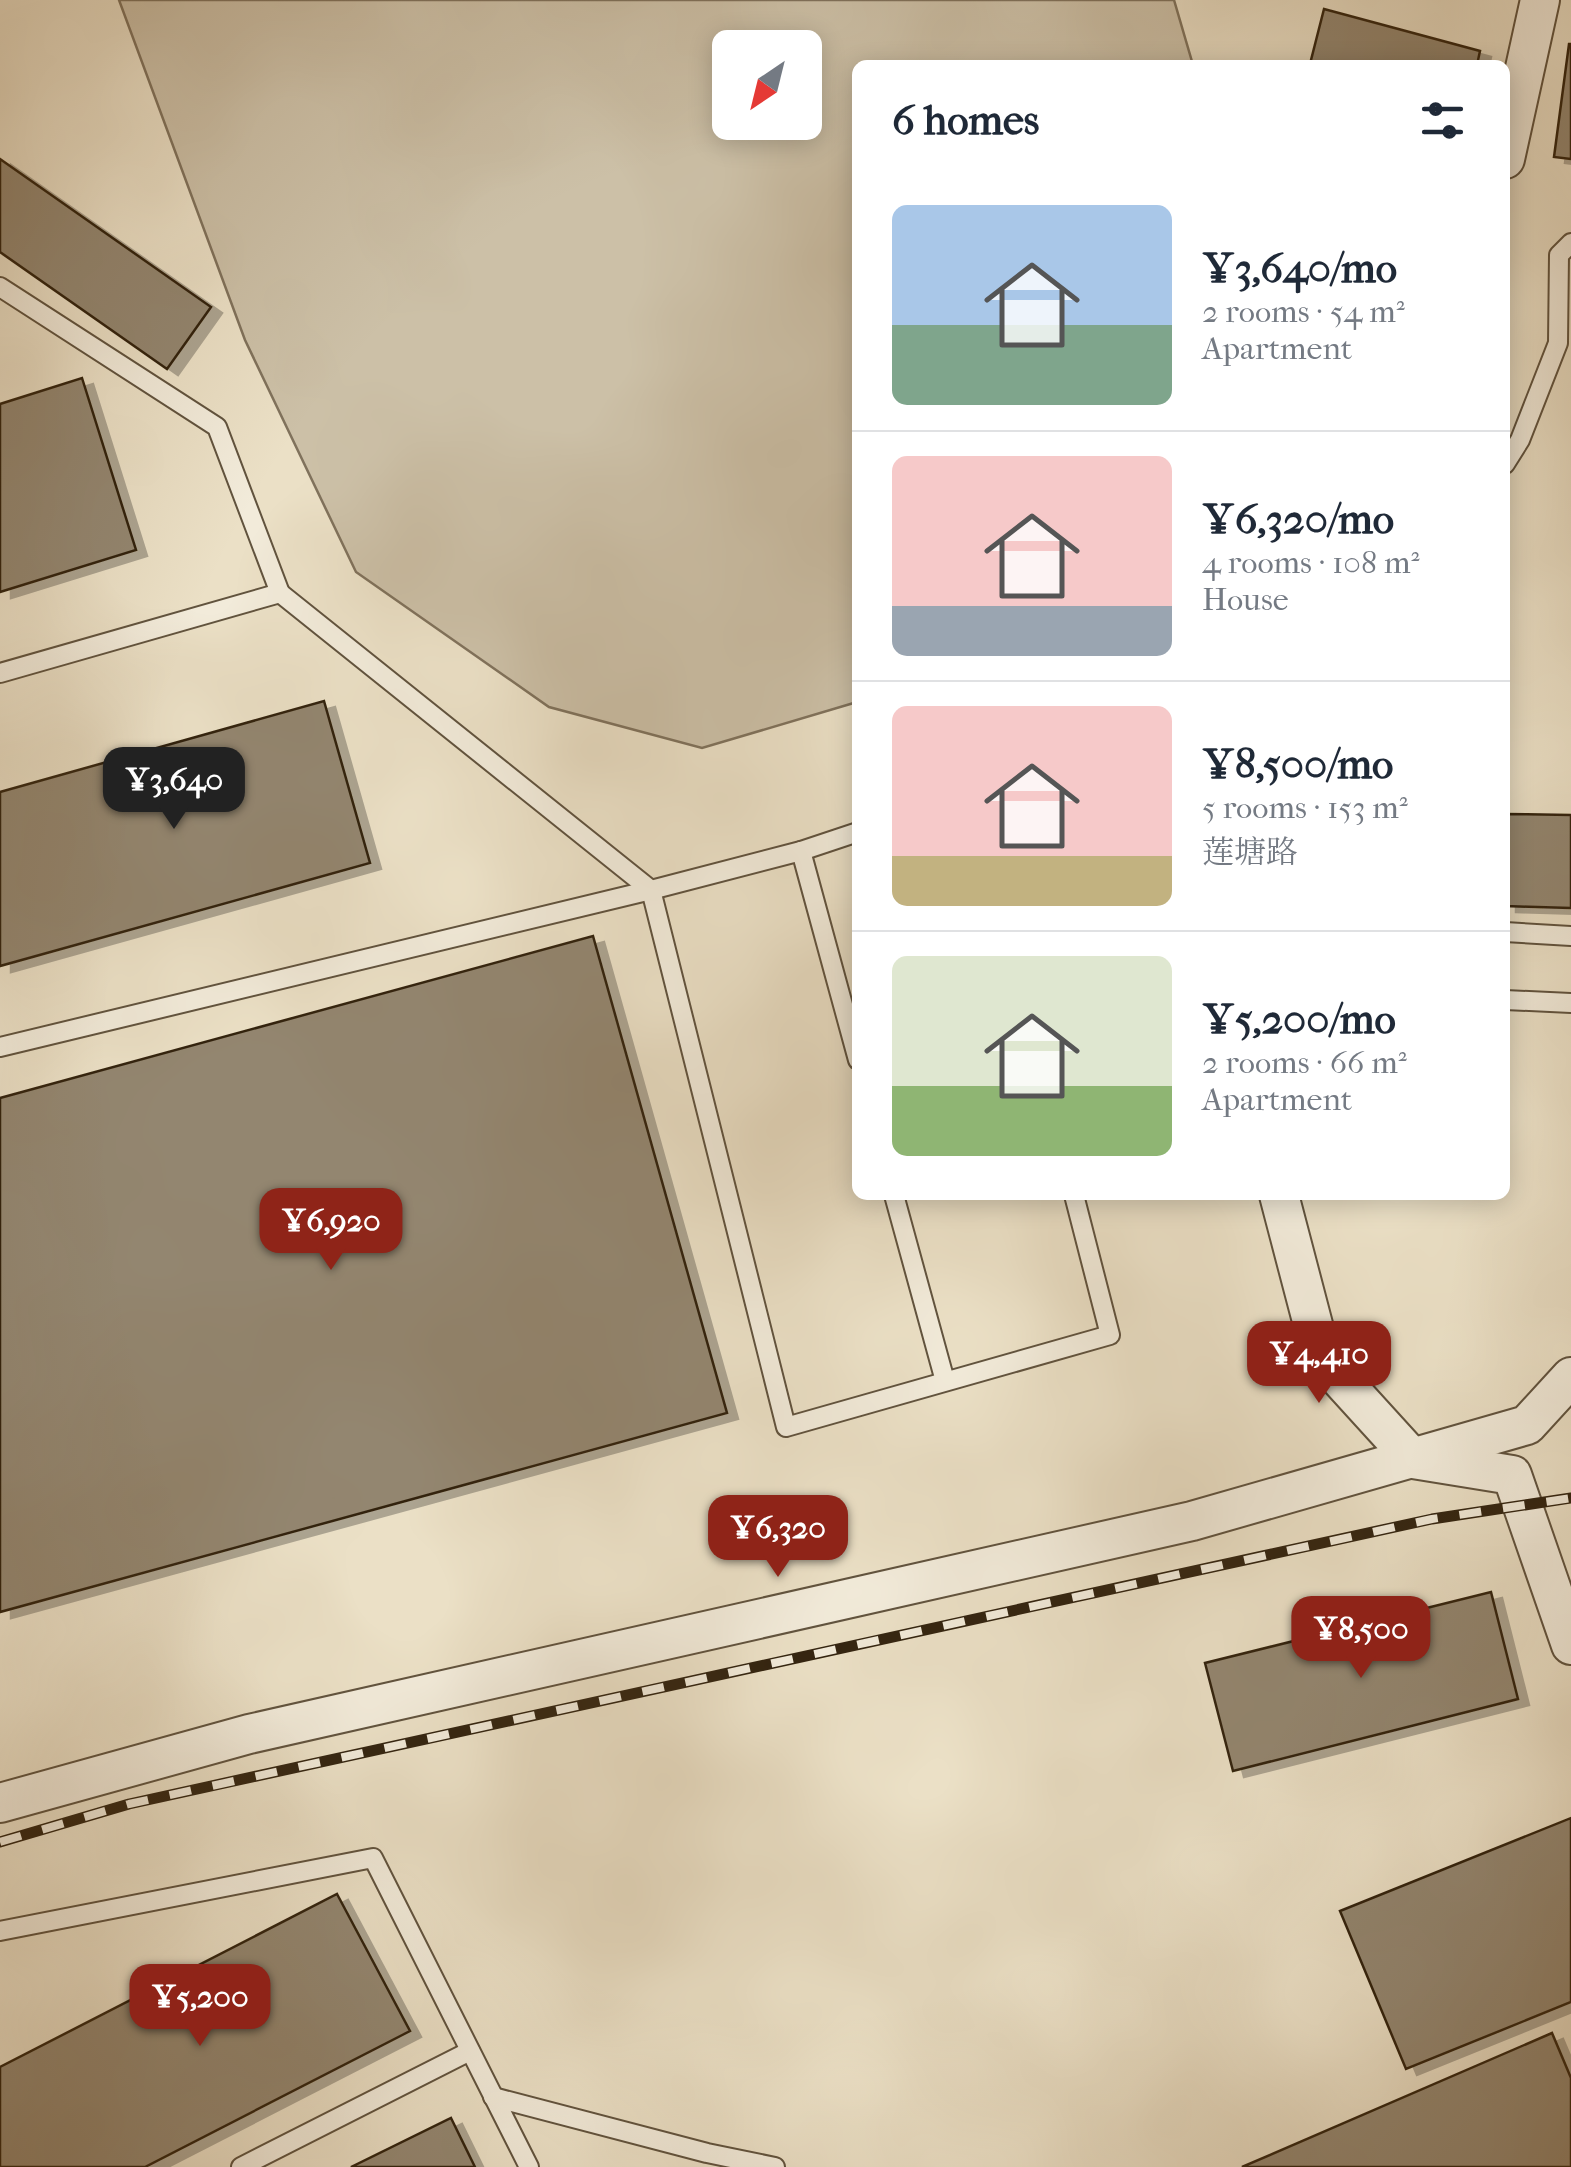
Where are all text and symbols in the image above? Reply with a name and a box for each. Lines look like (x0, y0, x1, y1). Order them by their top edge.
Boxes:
north arrow (712, 30, 822, 140)
map controls (712, 30, 822, 140)
icon: filters (1415, 93, 1470, 148)
text: 6 homes (892, 96, 1039, 145)
text: ¥3,640/mo (1202, 244, 1397, 293)
icon: home (972, 245, 1092, 365)
text: 2 rooms · 54 m² (1202, 293, 1405, 330)
text: Apartment (1202, 330, 1352, 367)
text: ¥6,320/mo (1202, 495, 1394, 544)
icon: home (972, 496, 1092, 616)
text: 4 rooms · 108 m² (1202, 544, 1420, 581)
text: House (1202, 581, 1289, 618)
text: ¥8,500/mo (1202, 740, 1393, 789)
icon: home (972, 746, 1092, 866)
pin: ¥3,640 (93, 747, 255, 832)
text: ¥3,640 (125, 761, 223, 798)
text: 5 rooms · 153 m² (1202, 789, 1408, 826)
text: 莲塘路 (1202, 834, 1298, 871)
text: ¥5,200/mo (1202, 995, 1396, 1044)
icon: home (972, 996, 1092, 1116)
text: 2 rooms · 66 m² (1202, 1044, 1407, 1081)
text: Apartment (1202, 1081, 1352, 1118)
pin: ¥6,920 (250, 1188, 412, 1273)
text: ¥6,920 (281, 1202, 381, 1239)
pin: ¥4,410 (1238, 1321, 1400, 1406)
text: ¥4,410 (1269, 1335, 1369, 1372)
pin: ¥6,320 (697, 1495, 859, 1580)
text: ¥6,320 (730, 1509, 826, 1546)
pin: ¥8,500 (1280, 1596, 1442, 1681)
text: ¥8,500 (1313, 1610, 1409, 1647)
pin: ¥5,200 (119, 1964, 281, 2049)
text: ¥5,200 (151, 1978, 249, 2015)

